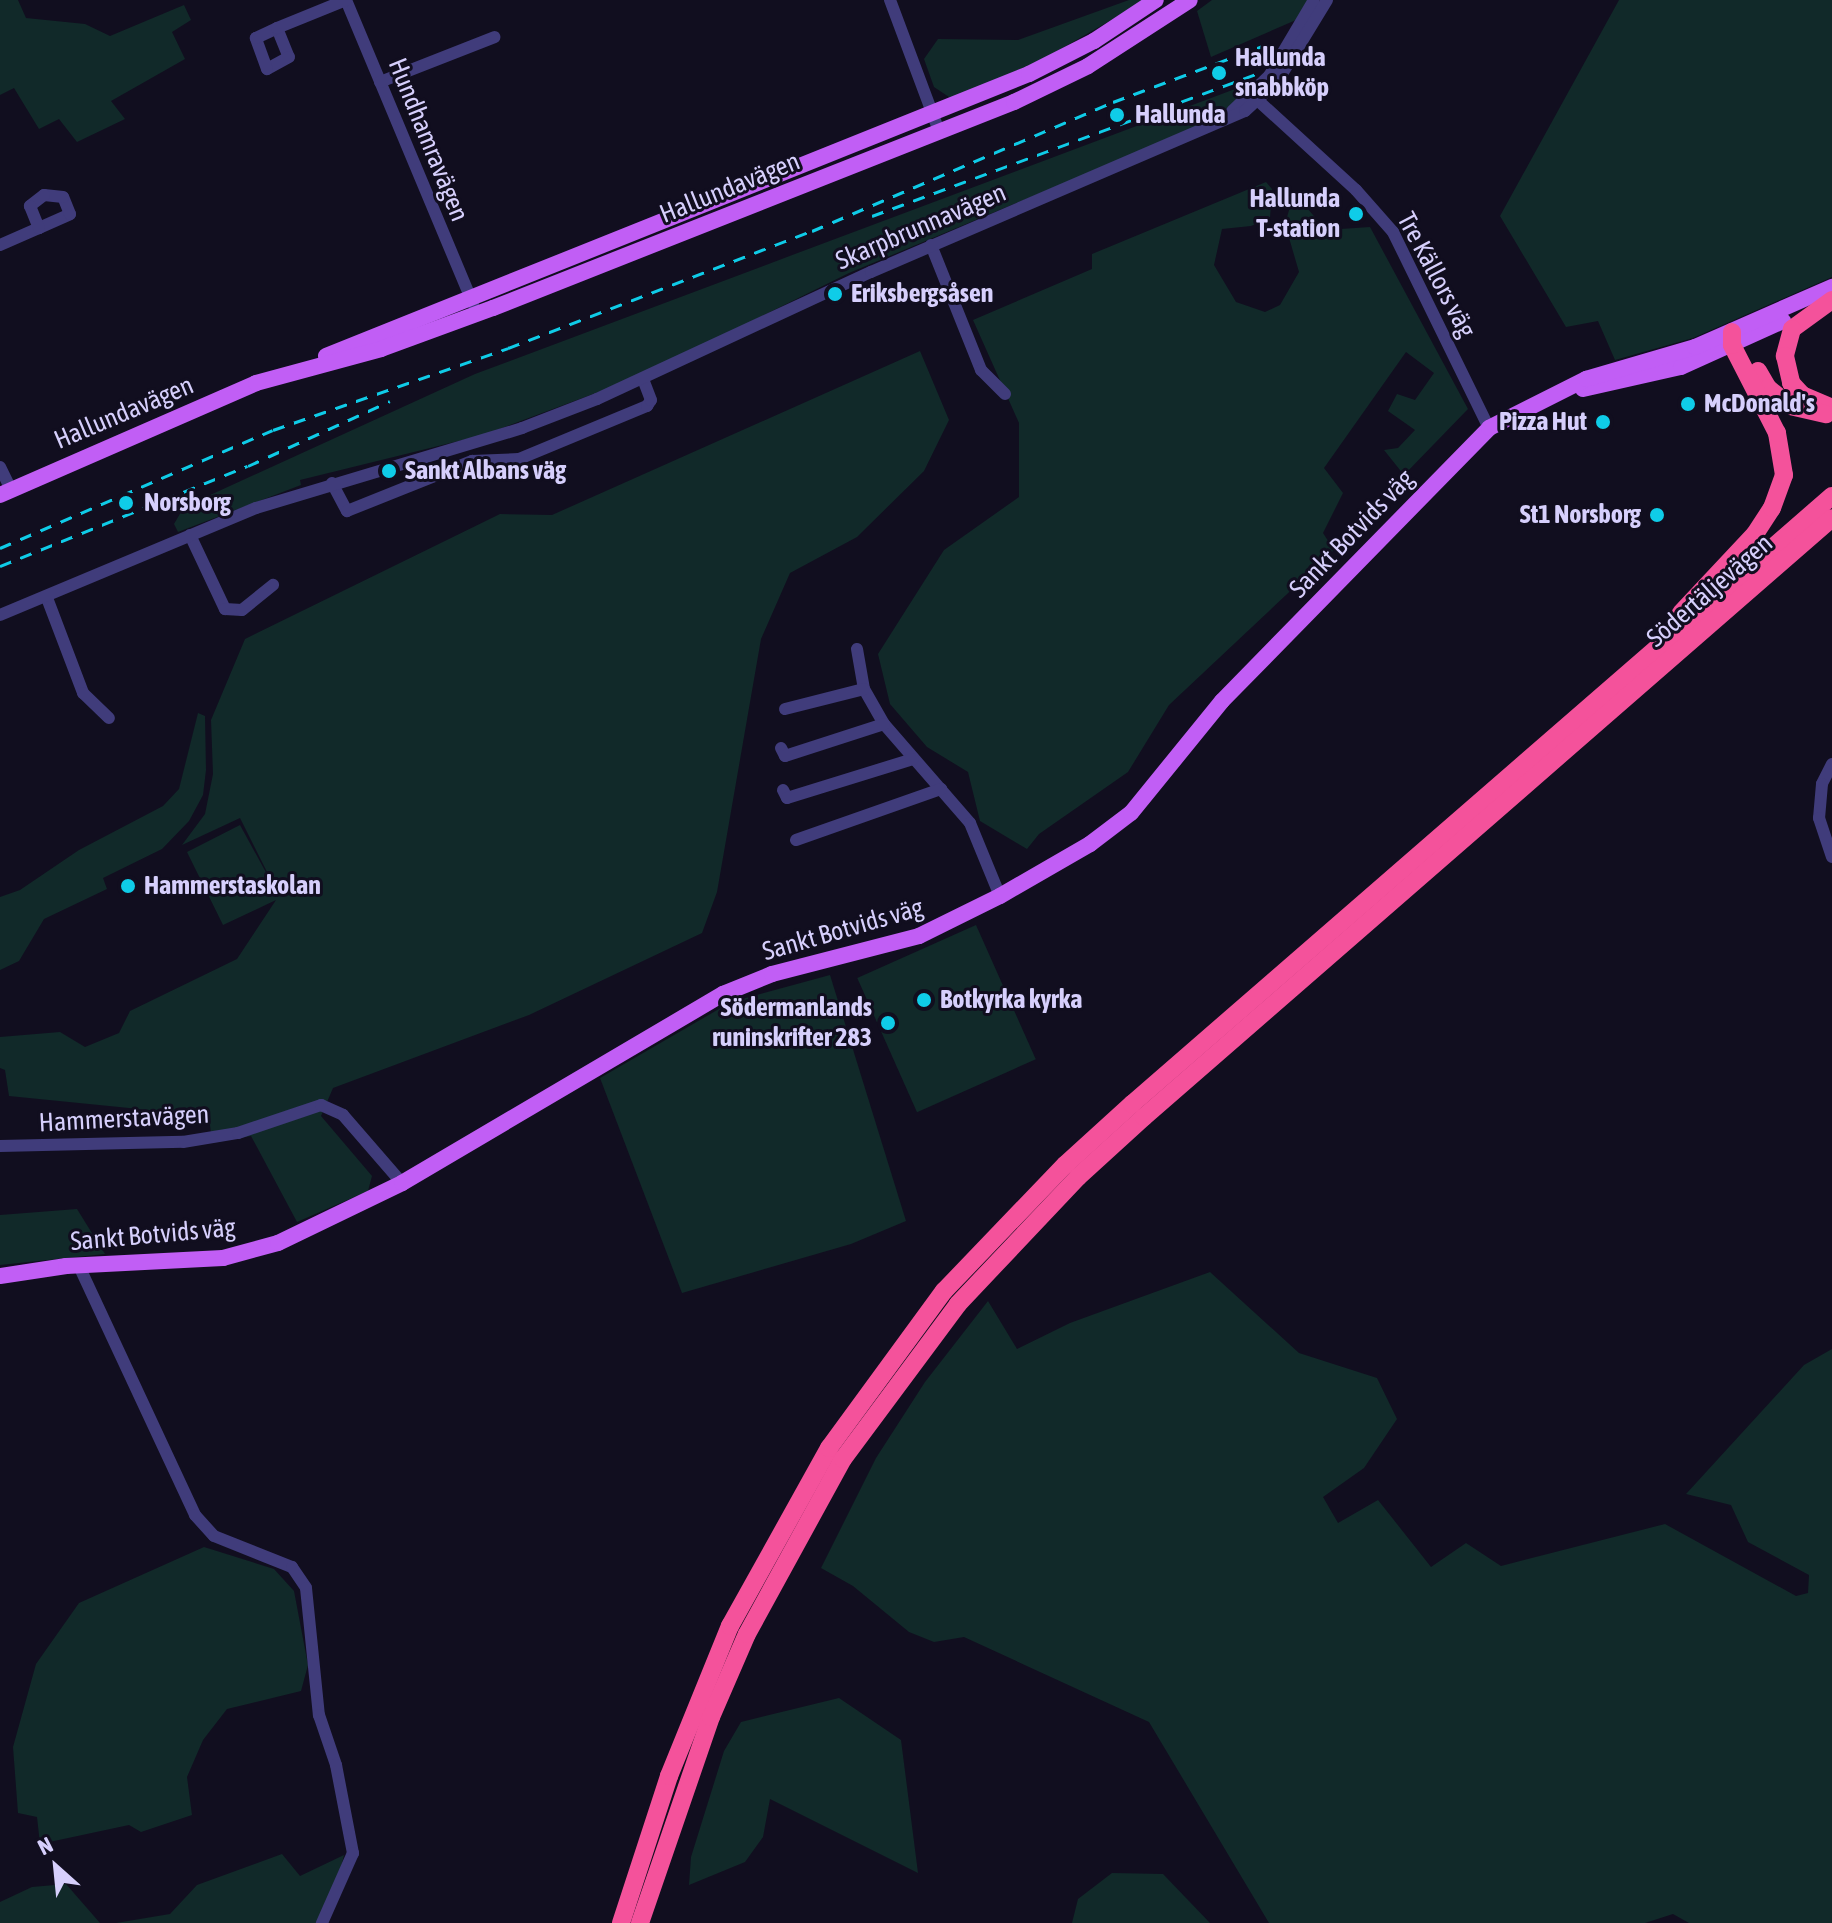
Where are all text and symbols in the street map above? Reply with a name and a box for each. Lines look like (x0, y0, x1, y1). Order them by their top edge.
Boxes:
place label: Hallunda snabbköp (1235, 42, 1329, 104)
street label: Hundhamravägen (381, 54, 475, 226)
marker: Hallunda snabbköp (1210, 64, 1228, 82)
place label: Hallunda (1135, 99, 1226, 131)
marker: Hallunda (1106, 104, 1128, 126)
street label: Hallundavägen (655, 146, 805, 230)
street label: Skarpbrunnavägen (831, 177, 1011, 277)
place label: Hallunda T-station (1249, 183, 1340, 244)
marker: Hallunda T-station (1347, 205, 1365, 223)
street label: Tre Källors väg (1390, 207, 1482, 343)
place label: Eriksbergsåsen (851, 278, 993, 310)
marker: Eriksbergsåsen (826, 285, 844, 303)
street label: Hallundavägen (50, 370, 198, 456)
place label: McDonald's (1704, 388, 1815, 420)
marker: McDonald's (1679, 395, 1697, 413)
place label: Pizza Hut (1499, 406, 1587, 438)
marker: Pizza Hut (1594, 413, 1612, 431)
place label: Sankt Albans väg (405, 455, 566, 487)
marker: Sankt Albans väg (380, 462, 398, 480)
street label: Sankt Botvids väg (1283, 464, 1421, 604)
place label: Norsborg (144, 487, 231, 519)
marker: Norsborg (115, 492, 137, 514)
place label: St1 Norsborg (1520, 499, 1641, 531)
marker: St1 Norsborg (1648, 506, 1666, 524)
street label: Södertäljevägen (1641, 528, 1779, 654)
place label: Hammerstaskolan (144, 870, 321, 902)
marker: Hammerstaskolan (119, 877, 137, 895)
street label: Sankt Botvids väg (759, 892, 927, 968)
place label: Botkyrka kyrka (940, 984, 1082, 1016)
marker: Botkyrka kyrka (915, 991, 933, 1009)
place label: Södermanlands runinskrifter 283 (712, 992, 872, 1054)
marker: Södermanlands runinskrifter 283 (879, 1014, 897, 1032)
street label: Hammerstavägen (38, 1099, 210, 1139)
street label: Sankt Botvids väg (69, 1212, 237, 1258)
north arrow (16, 1827, 96, 1907)
text: N (33, 1831, 57, 1860)

